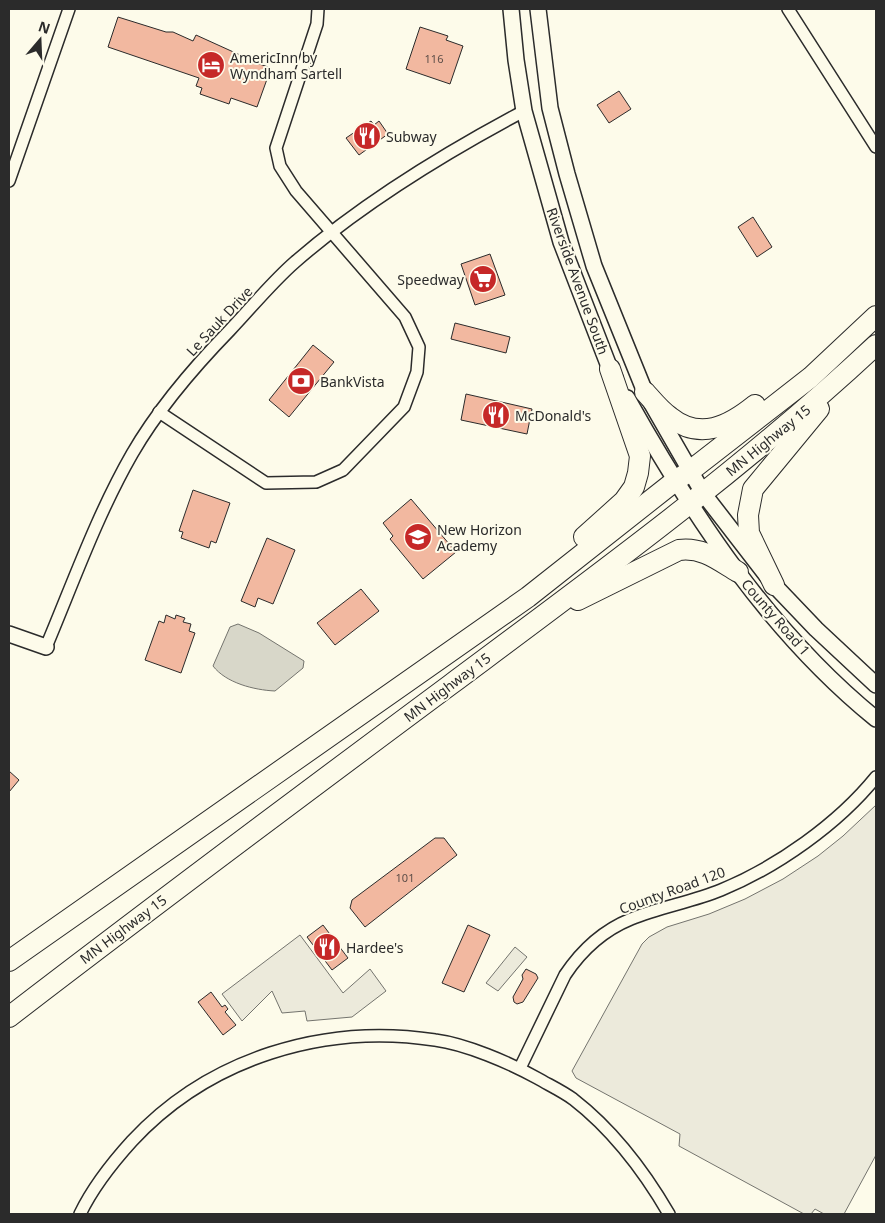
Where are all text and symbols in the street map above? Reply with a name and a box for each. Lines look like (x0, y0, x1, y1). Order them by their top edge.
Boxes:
north arrow (15, 15, 65, 65)
text: N (36, 16, 53, 38)
place label: AmericInn by Wyndham Sartell (230, 48, 342, 83)
hotel icon: AmericInn by Wyndham Sartell (196, 50, 226, 80)
house number: 116 (425, 51, 443, 66)
restaurant icon: Subway (352, 121, 382, 151)
place label: Subway (386, 127, 438, 146)
street label: Riverside Avenue South (543, 205, 613, 357)
supermarket icon: Speedway (468, 264, 498, 294)
place label: Speedway (397, 270, 465, 289)
street label: Le Sauk Drive (182, 282, 256, 360)
bank icon: BankVista (286, 366, 316, 396)
place label: BankVista (320, 372, 385, 391)
restaurant icon: McDonald's (481, 400, 511, 430)
street label: MN Highway 15 (722, 400, 814, 480)
place label: McDonald's (515, 406, 592, 425)
place label: New Horizon Academy (437, 520, 522, 555)
school or university icon: New Horizon Academy (403, 522, 433, 552)
street label: County Road 1 (737, 575, 815, 659)
street label: MN Highway 15 (400, 648, 494, 726)
street label: County Road 120 (616, 862, 728, 918)
house number: 101 (396, 870, 414, 885)
street label: MN Highway 15 (76, 890, 170, 968)
restaurant icon: Hardee's (312, 932, 342, 962)
place label: Hardee's (346, 938, 404, 957)

